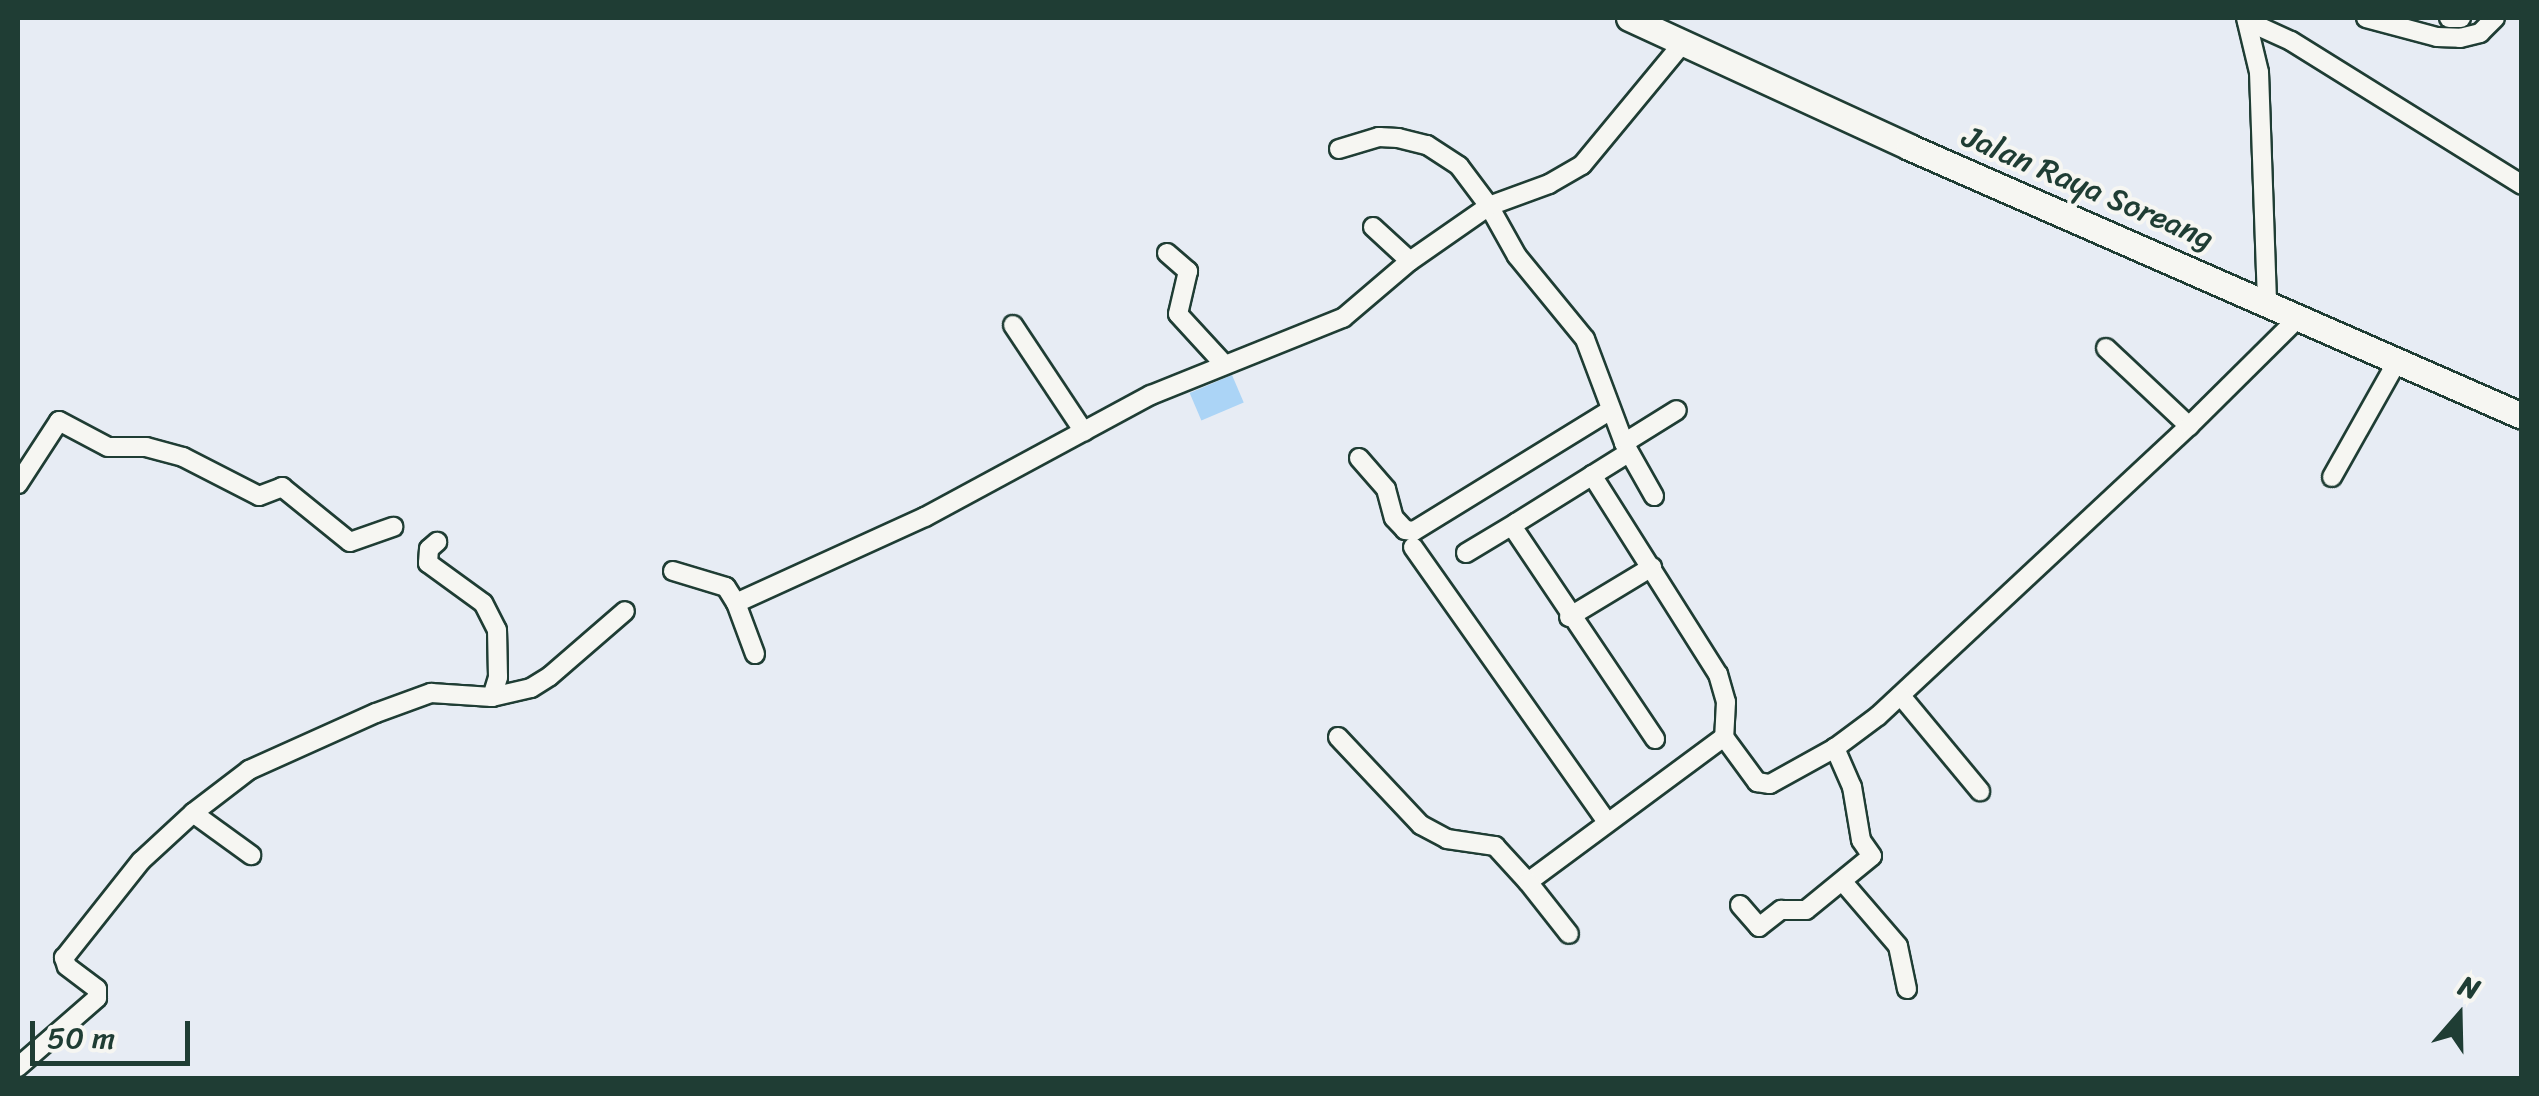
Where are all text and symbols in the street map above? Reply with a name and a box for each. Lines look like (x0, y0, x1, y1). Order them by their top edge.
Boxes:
street label: Jalan Raya Soreang (1955, 117, 2221, 259)
text: N (2452, 961, 2487, 1014)
north arrow (2409, 966, 2509, 1066)
scale bar (35, 1001, 195, 1063)
text: 50 m (47, 1011, 115, 1065)

